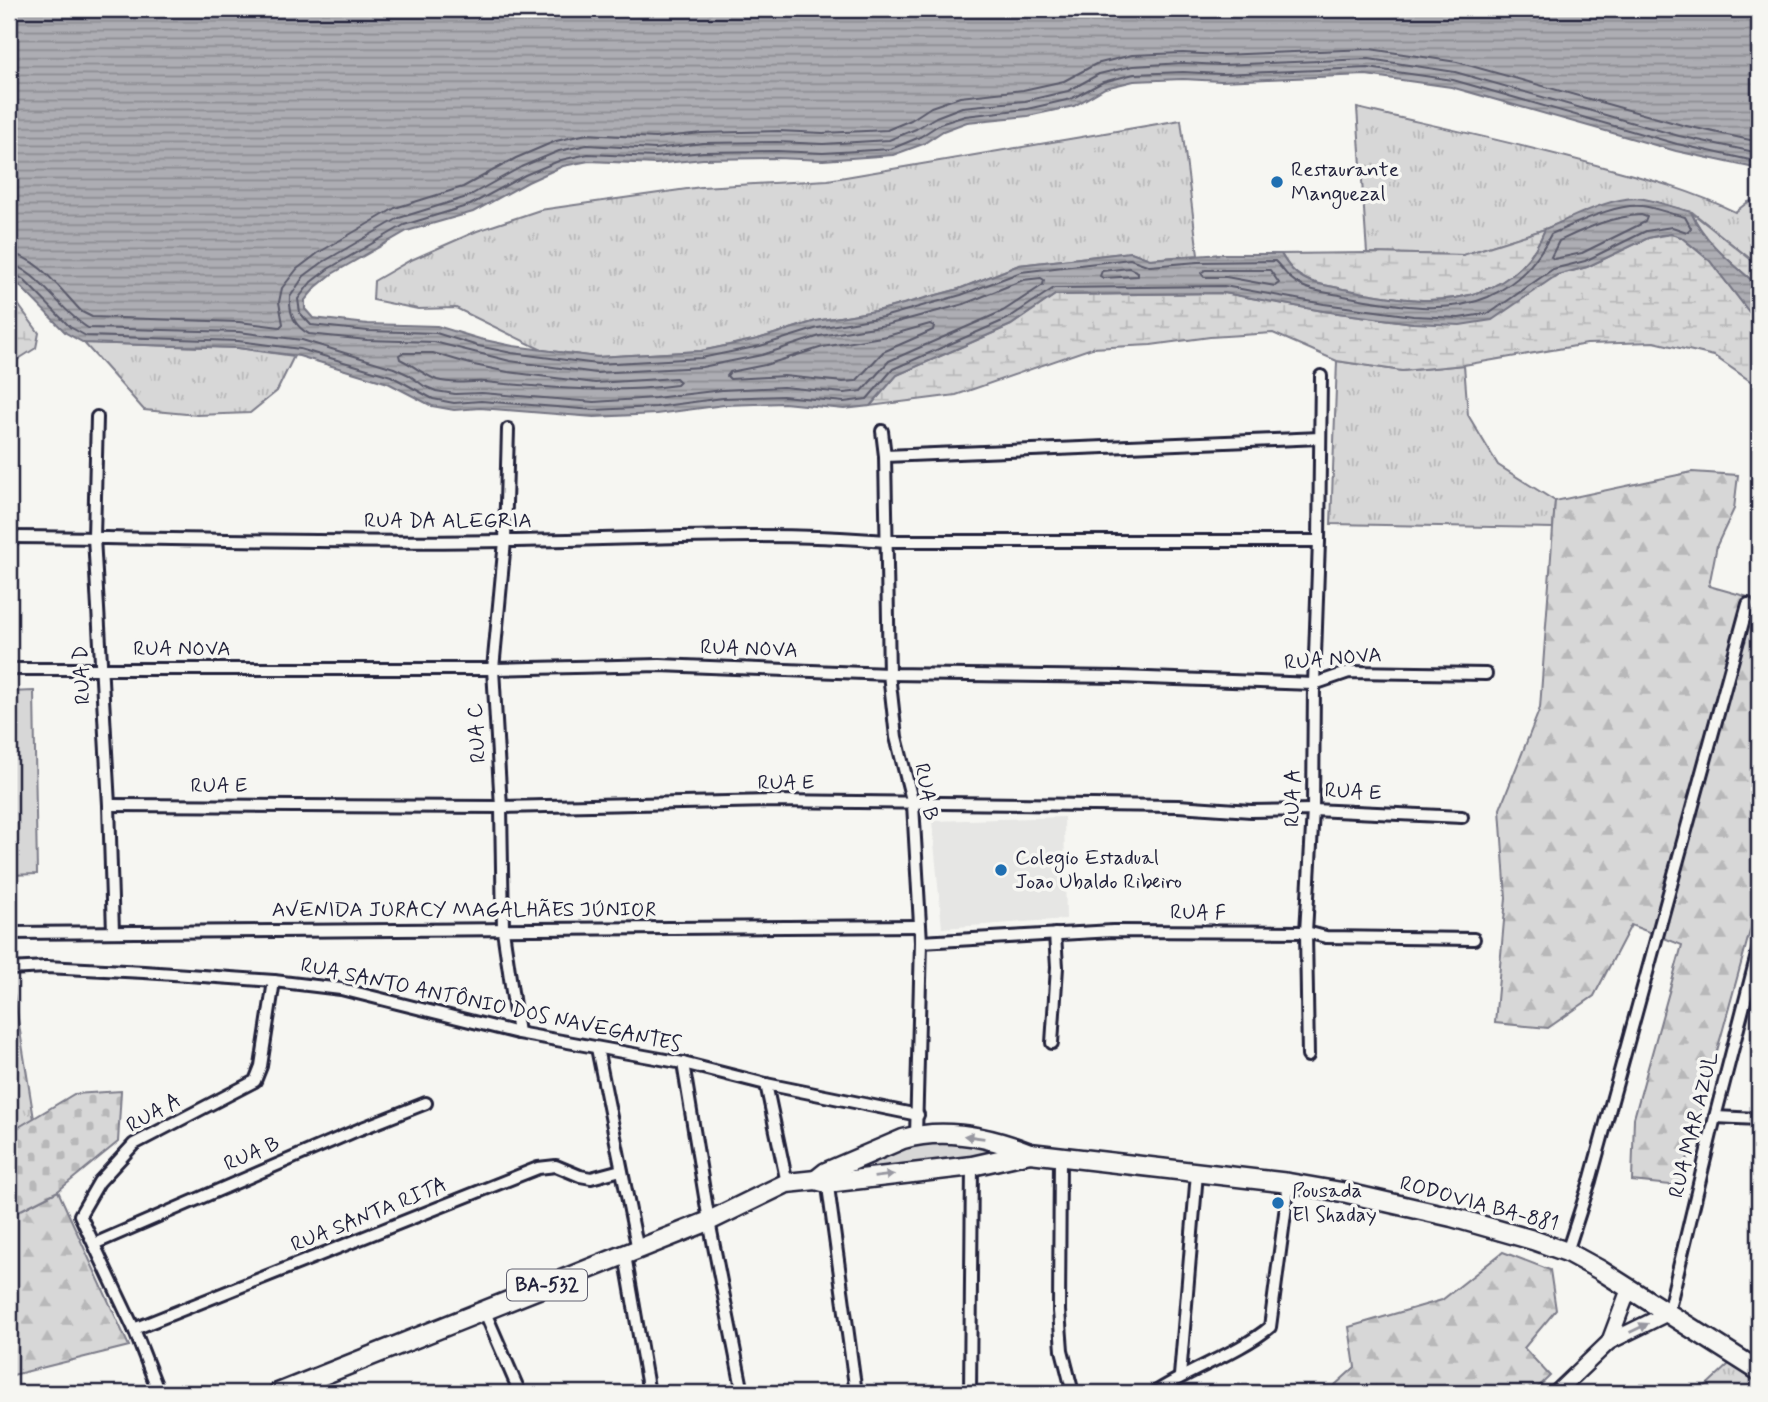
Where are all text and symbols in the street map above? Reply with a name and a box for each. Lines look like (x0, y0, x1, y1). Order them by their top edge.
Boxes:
place label: Restaurante Manguezal (1291, 156, 1399, 209)
marker: Restaurante Manguezal (1269, 174, 1285, 190)
street label: RUA DA ALEGRIA (364, 507, 532, 535)
street label: RUA NOVA (700, 633, 798, 665)
street label: RUA NOVA (133, 635, 231, 663)
street label: RUA NOVA (1283, 641, 1383, 677)
street label: RUA D (66, 645, 98, 705)
street label: RUA C (461, 702, 493, 764)
street label: RUA B (907, 761, 945, 823)
street label: RUA E (758, 769, 814, 797)
street label: RUA A (1278, 769, 1308, 827)
street label: RUA E (191, 772, 247, 800)
street label: RUA E (1324, 777, 1382, 807)
place label: Colegio Estadual Joao Ubaldo Ribeiro (1015, 844, 1182, 896)
marker: Colegio Estadual Joao Ubaldo Ribeiro (993, 862, 1009, 878)
street label: AVENIDA JURACY MAGALHÃES JÚNIOR (272, 896, 657, 924)
street label: RUA F (1170, 899, 1226, 927)
street label: RUA SANTO ANTÔNIO DOS NAVEGANTES (298, 951, 684, 1059)
street label: RUA MAR AZUL (1662, 1049, 1726, 1201)
street label: RUA A (122, 1087, 186, 1139)
street label: RUA B (220, 1130, 284, 1178)
one-way arrow (963, 1131, 985, 1142)
street label: RODOVIA BA-881 (1397, 1169, 1561, 1239)
street label: RUA SANTA RITA (287, 1171, 451, 1259)
one-way arrow (873, 1171, 895, 1182)
place label: Pousada El Shaday (1292, 1177, 1377, 1229)
marker: Pousada El Shaday (1270, 1195, 1286, 1211)
road number: BA-532 (507, 1270, 587, 1301)
one-way arrow (1629, 1322, 1649, 1333)

